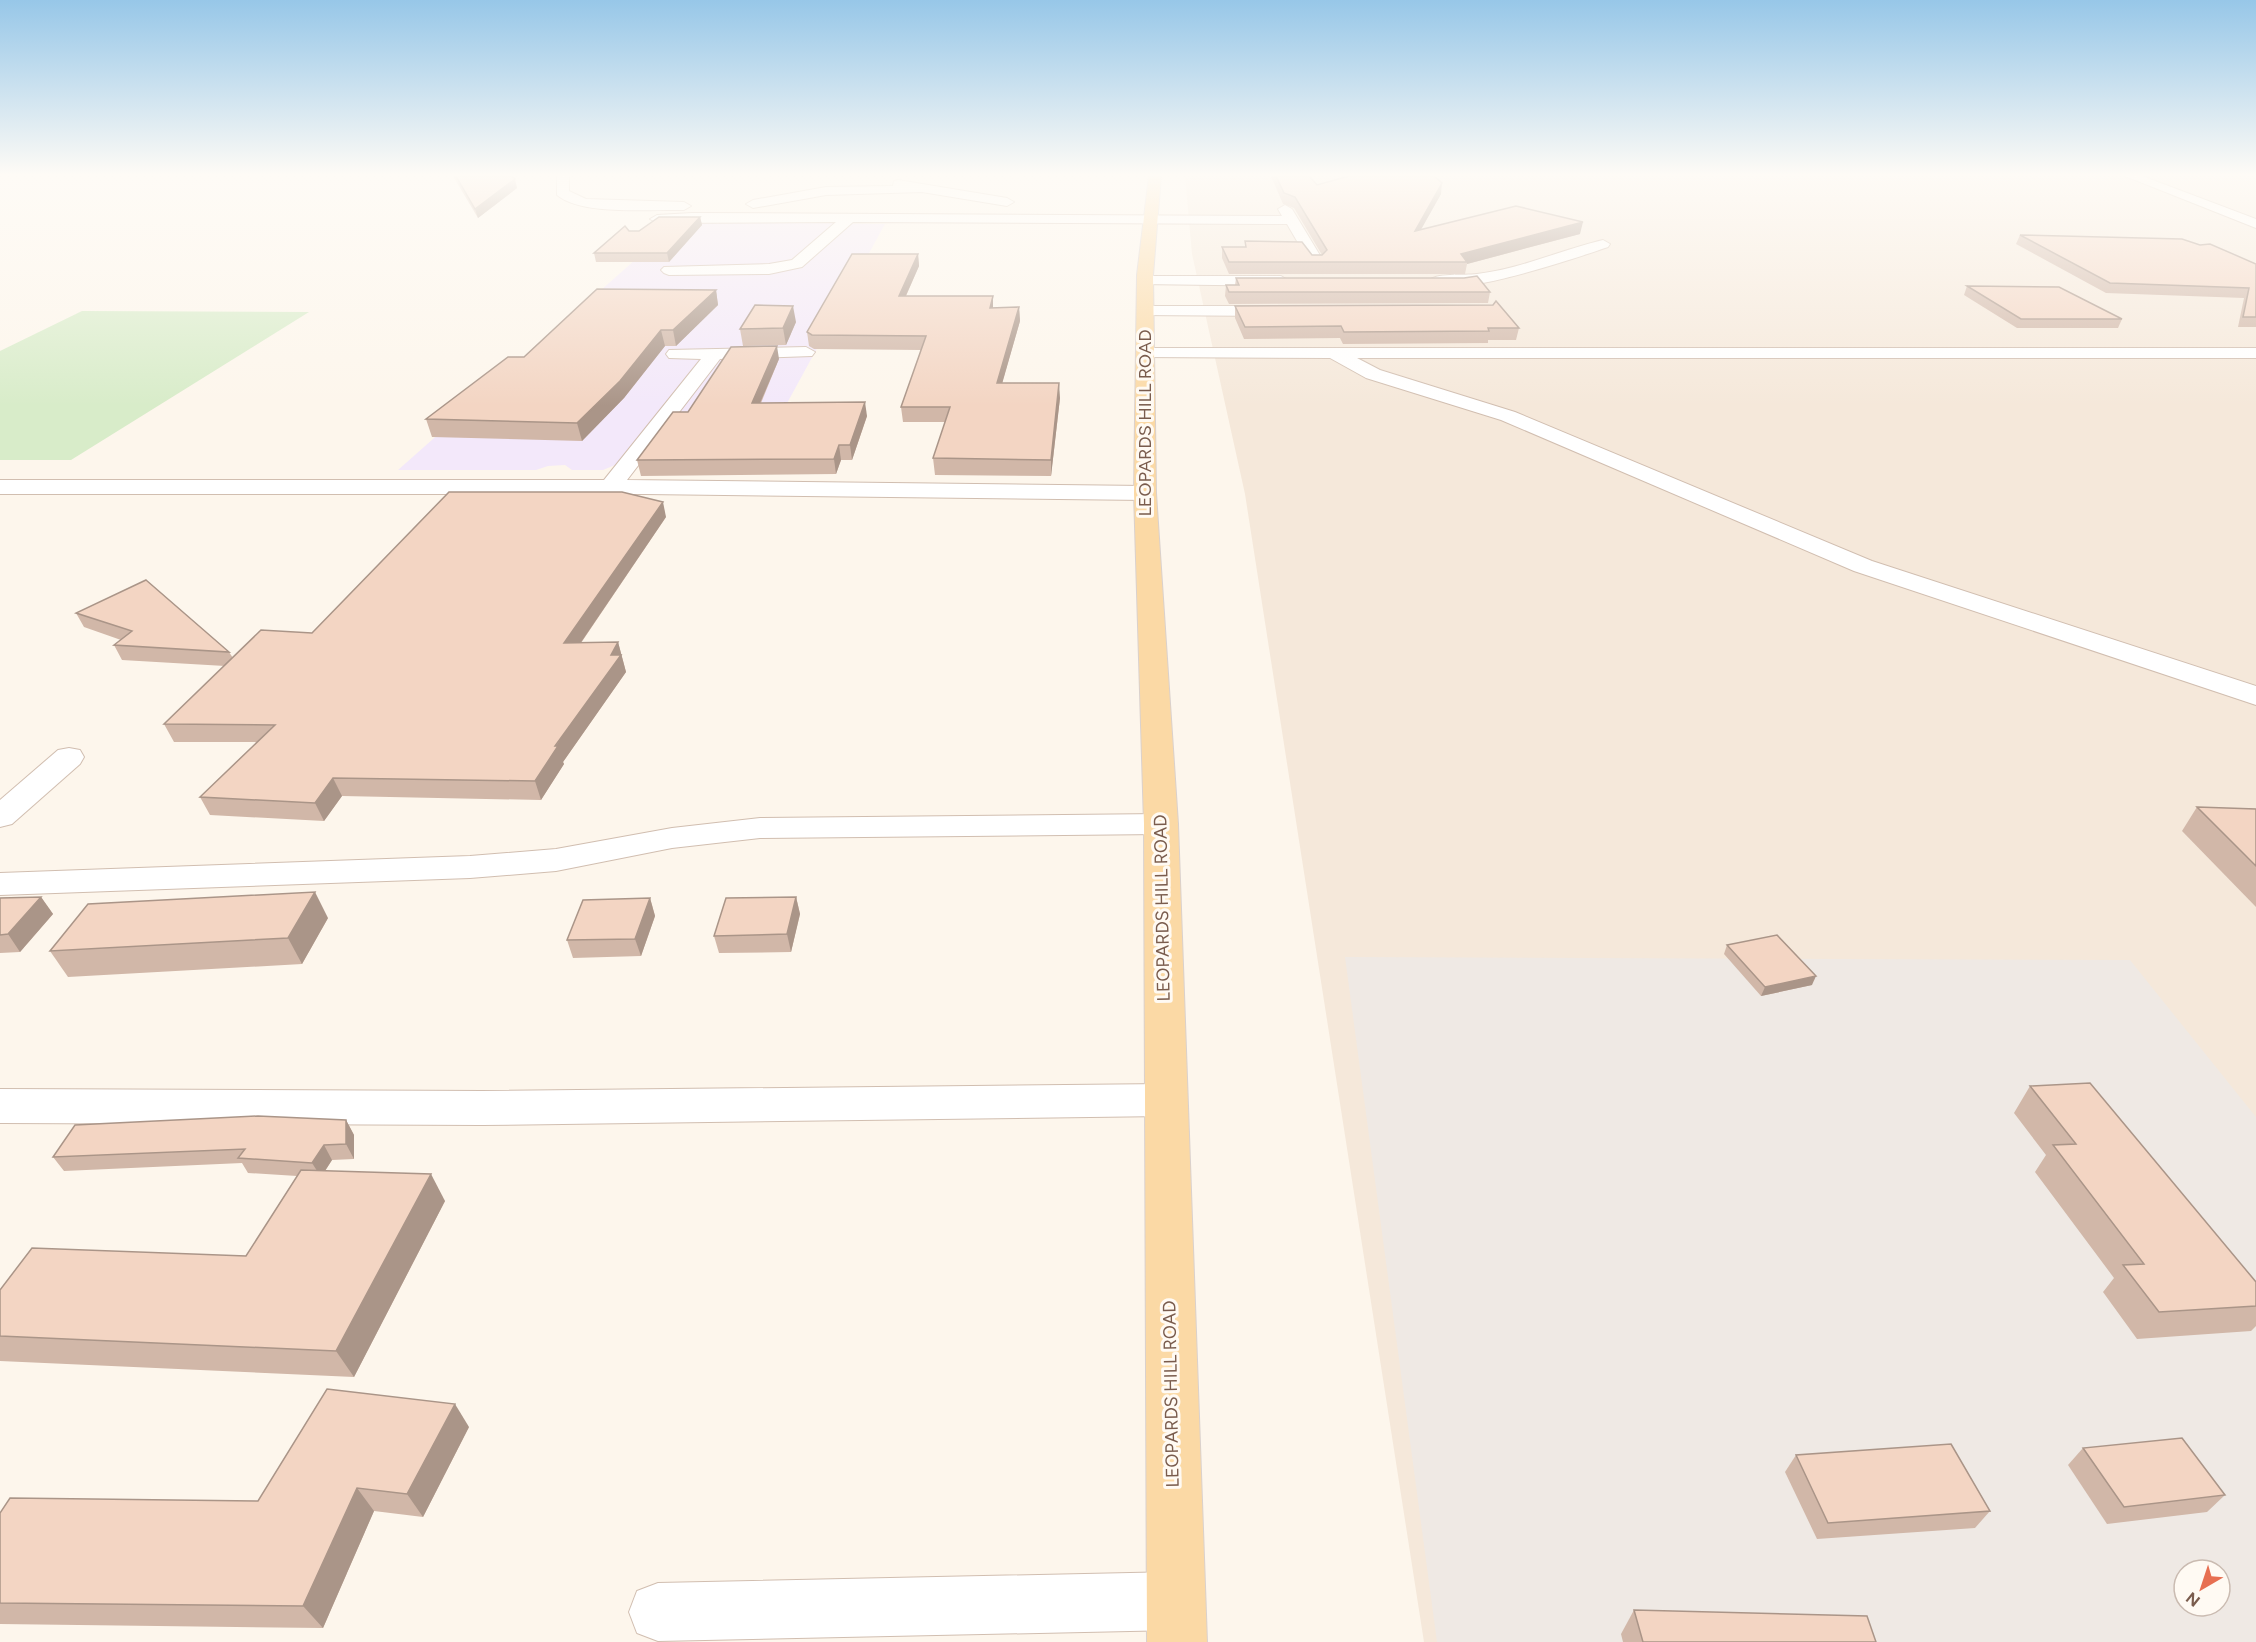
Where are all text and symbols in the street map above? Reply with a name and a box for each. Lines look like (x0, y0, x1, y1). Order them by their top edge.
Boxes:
street label: LEOPARDS HILL ROAD (1134, 329, 1156, 517)
street label: LEOPARDS HILL ROAD (1149, 814, 1175, 1002)
street label: LEOPARDS HILL ROAD (1158, 1300, 1184, 1488)
north arrow (2172, 1558, 2232, 1618)
text: N (2182, 1588, 2204, 1611)

